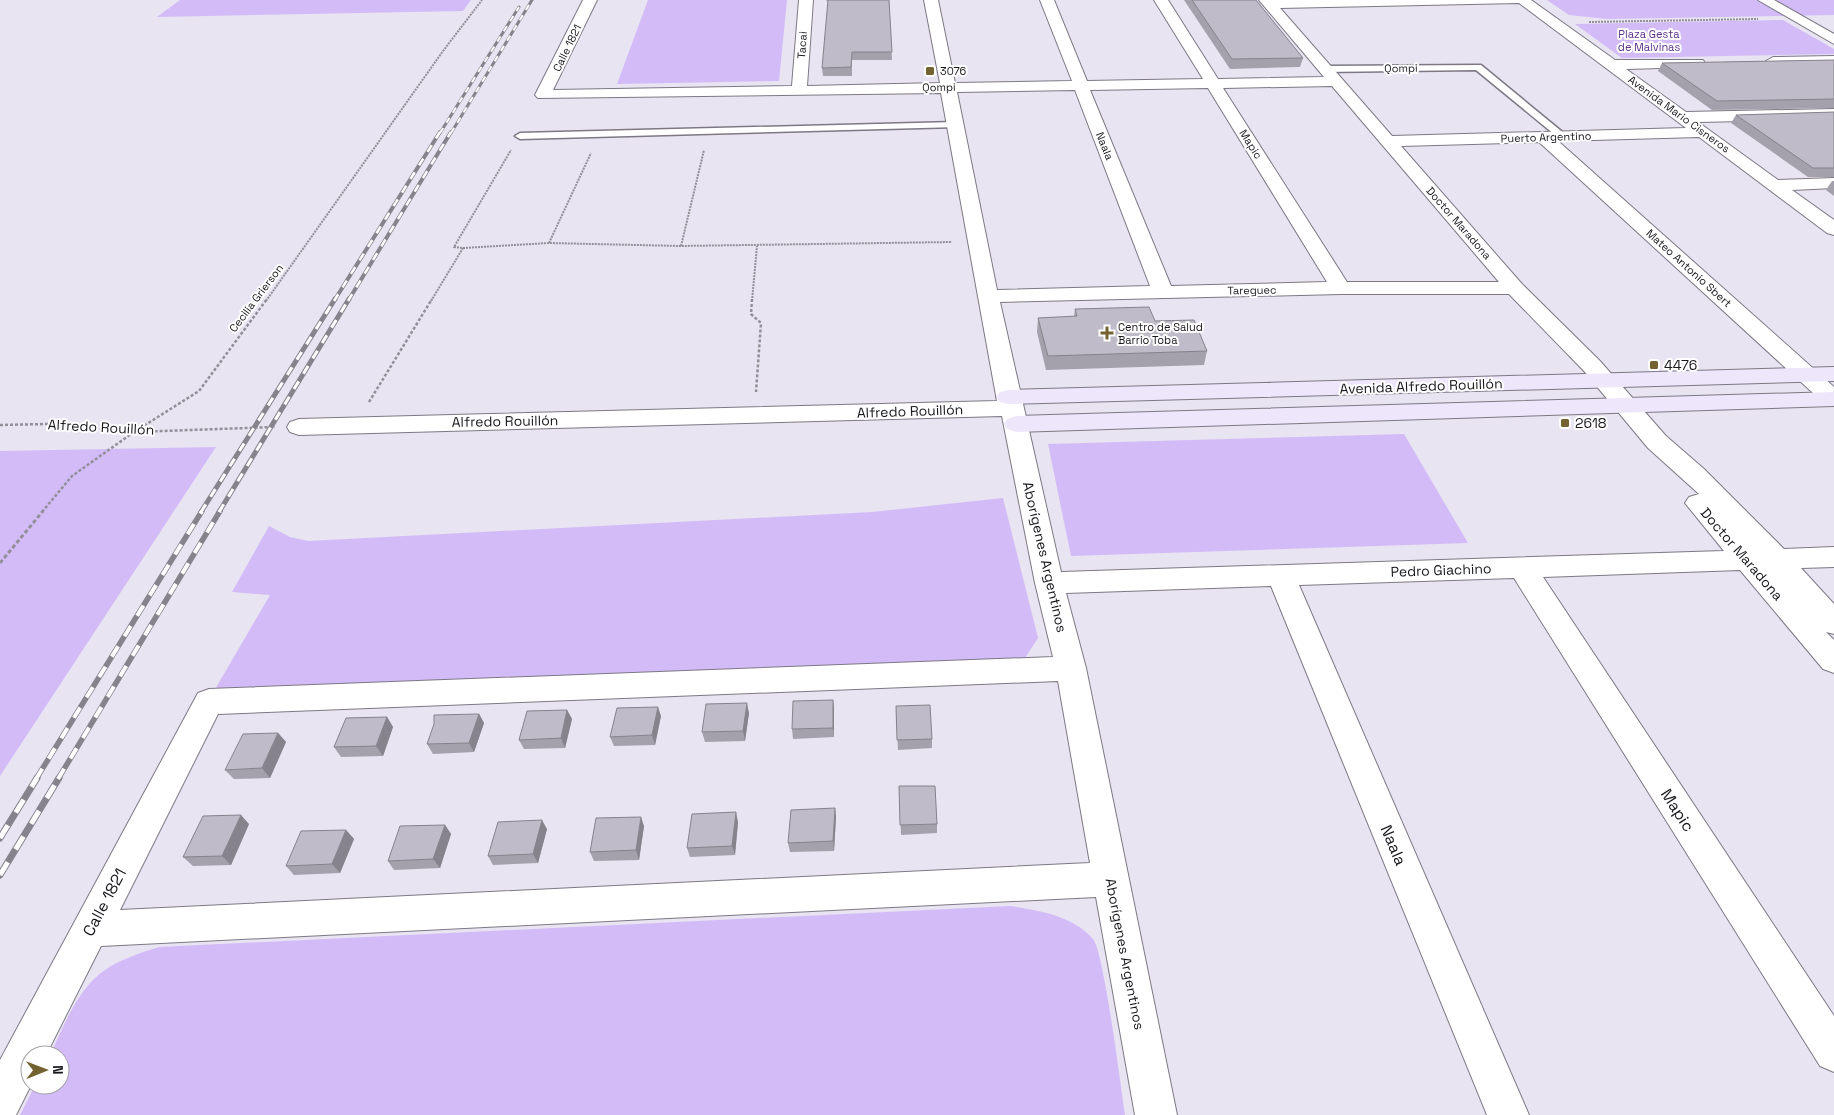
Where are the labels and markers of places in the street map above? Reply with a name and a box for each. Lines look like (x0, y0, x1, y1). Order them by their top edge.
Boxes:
place label: 3076 (940, 64, 967, 78)
marker: 3076 (924, 65, 936, 77)
place label: Centro de Salud Barrio Toba (1118, 320, 1203, 347)
marker: Centro de Salud Barrio Toba (1100, 326, 1114, 340)
place label: 4476 (1664, 356, 1697, 374)
marker: 4476 (1648, 359, 1660, 371)
place label: 2618 (1575, 414, 1607, 432)
marker: 2618 (1559, 417, 1571, 429)

